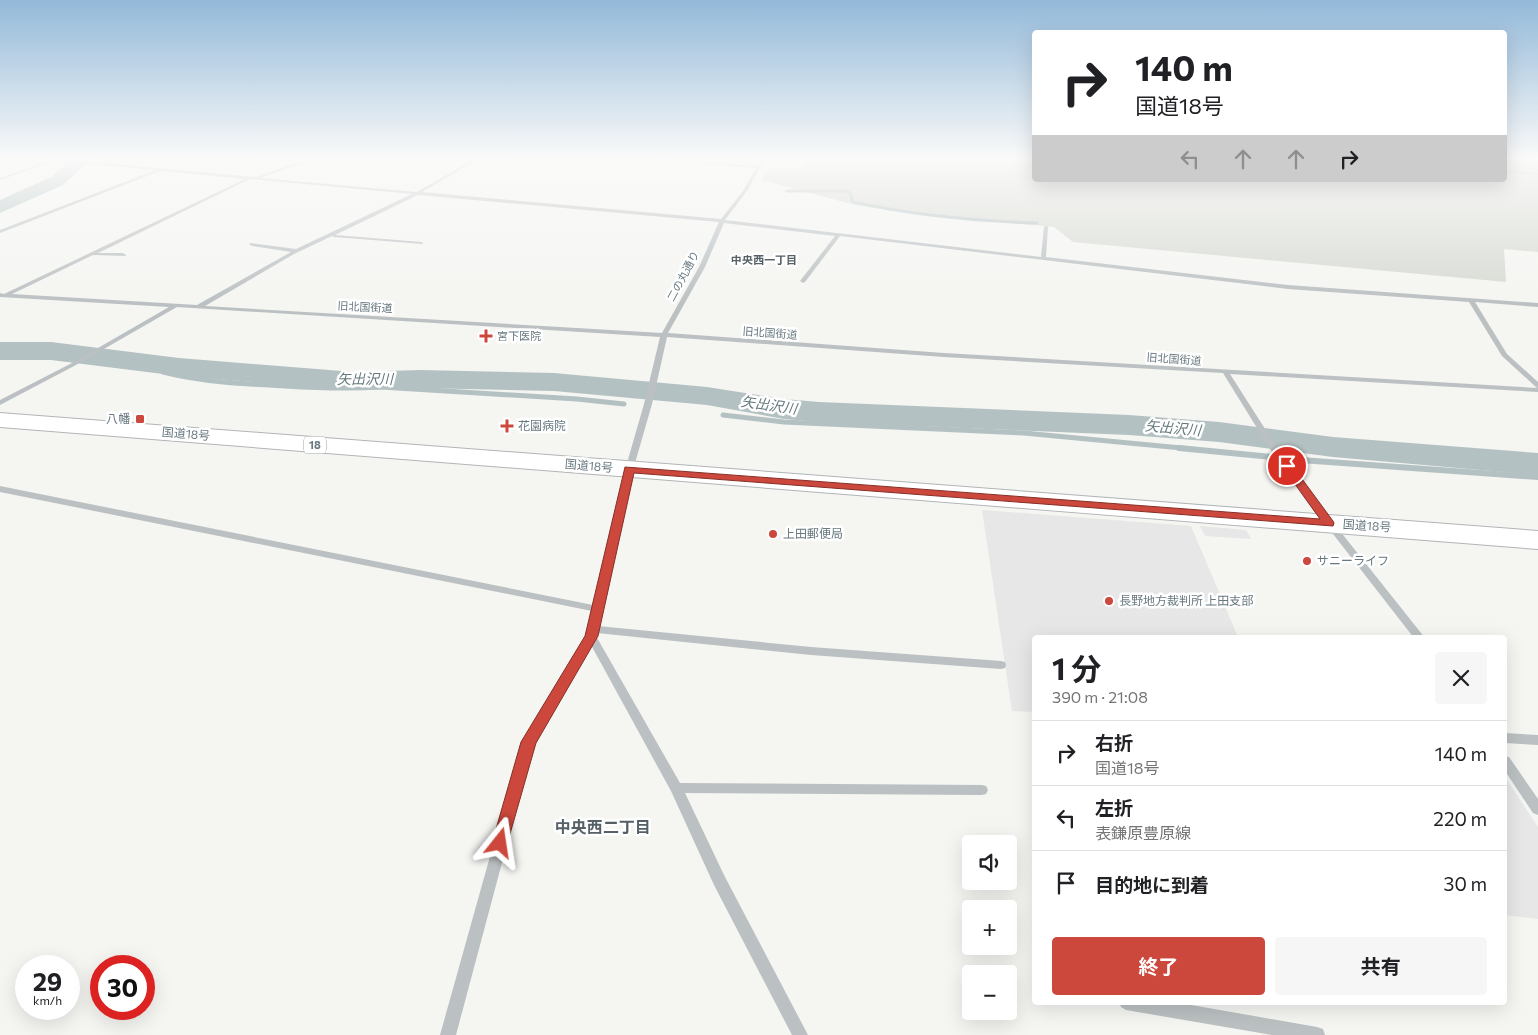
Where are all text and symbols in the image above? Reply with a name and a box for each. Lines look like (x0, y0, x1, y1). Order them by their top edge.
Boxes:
text: 140 m (1135, 45, 1233, 88)
icon: right (1052, 50, 1117, 115)
text: 国道18号 (1135, 92, 1224, 119)
icon: left (1176, 145, 1204, 173)
icon: ahead (1229, 145, 1257, 173)
icon: ahead (1282, 145, 1310, 173)
icon: right (1335, 145, 1363, 173)
street label: 二の丸通り (664, 248, 701, 303)
district label: 中央西一丁目 (731, 253, 797, 266)
street label: 旧北国街道 (337, 299, 393, 314)
street label: 旧北国街道 (742, 324, 798, 341)
marker: 宮下医院 (479, 329, 493, 343)
place label: 宮下医院 (497, 329, 541, 342)
street label: 旧北国街道 (1146, 350, 1202, 367)
water label: 矢出沢川 (337, 370, 395, 387)
water label: 矢出沢川 (740, 392, 800, 417)
place label: 八幡 (106, 411, 130, 425)
marker: 八幡 (134, 413, 146, 425)
water label: 矢出沢川 (1144, 417, 1204, 439)
place label: 花園病院 (518, 418, 566, 432)
marker: 花園病院 (500, 419, 514, 433)
street label: 国道18号 (161, 424, 211, 442)
road number: 18 (304, 436, 326, 454)
pin (1266, 445, 1308, 487)
icon: arrive (1273, 452, 1301, 480)
street label: 国道18号 (564, 456, 614, 474)
street label: 国道18号 (1342, 516, 1392, 534)
place label: 上田郵便局 (783, 526, 843, 540)
marker: 上田郵便局 (767, 528, 779, 540)
place label: サニーライフ (1317, 553, 1389, 567)
marker: サニーライフ (1301, 555, 1313, 567)
place label: 長野地方裁判所 上田支部 (1119, 593, 1253, 607)
marker: 長野地方裁判所 上田支部 (1103, 595, 1115, 607)
text: 1 分 (1052, 649, 1101, 686)
button: close (1435, 652, 1487, 704)
text: 390 m · 21:08 (1052, 687, 1148, 706)
text: 右折 (1095, 731, 1133, 754)
icon: right (1052, 739, 1080, 767)
text: 140 m (1435, 742, 1487, 765)
text: 国道18号 (1095, 758, 1160, 777)
text: 左折 (1095, 796, 1133, 819)
icon: left (1052, 804, 1080, 832)
text: 220 m (1433, 807, 1487, 830)
position arrow (473, 816, 525, 868)
district label: 中央西二丁目 (555, 817, 651, 836)
text: 表鎌原豊原線 (1095, 823, 1191, 842)
map controls (962, 835, 1017, 1020)
button: sound (962, 835, 1017, 890)
icon: arrive (1052, 869, 1080, 897)
text: 30 m (1444, 872, 1487, 895)
text: 目的地に到着 (1095, 873, 1209, 896)
button: + (962, 900, 1017, 955)
button: 終了 (1052, 937, 1265, 995)
button: 共有 (1275, 937, 1487, 995)
speed limit sign: 30 (90, 955, 155, 1020)
button: − (962, 965, 1017, 1020)
text: 29 (33, 966, 62, 996)
text: km/h (33, 993, 62, 1007)

